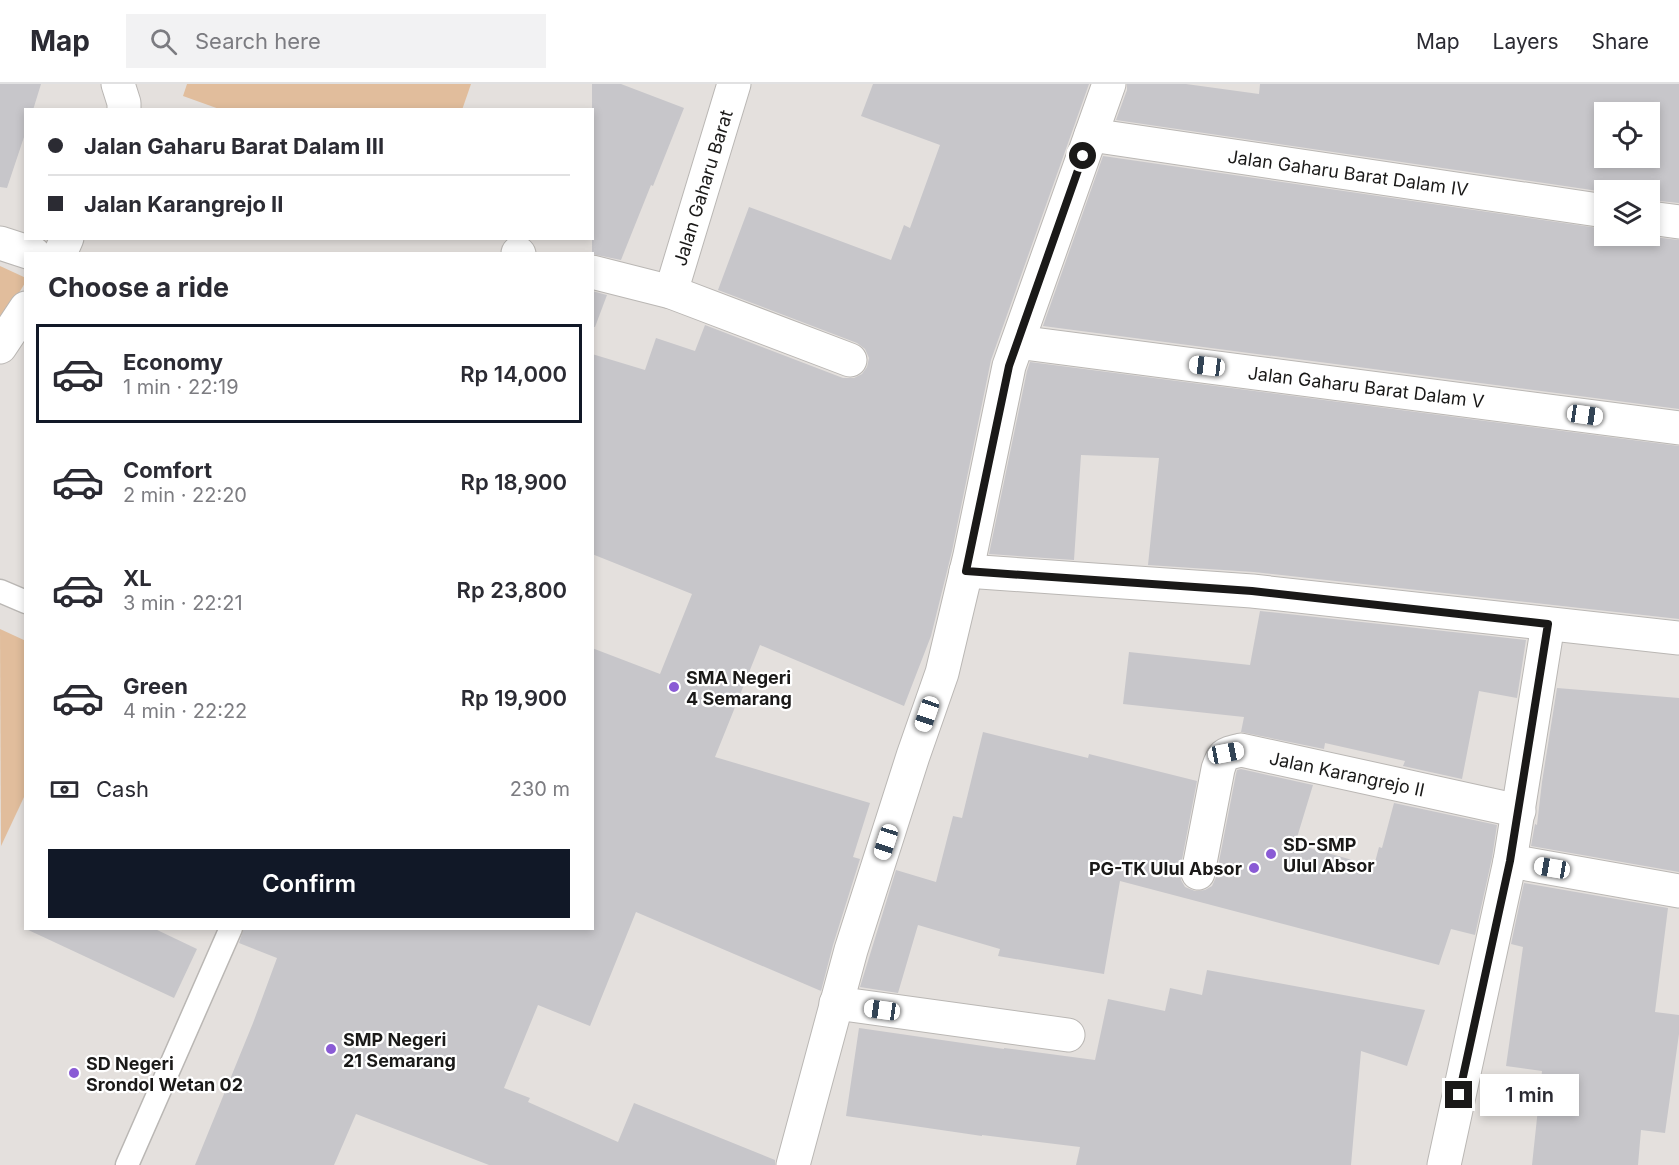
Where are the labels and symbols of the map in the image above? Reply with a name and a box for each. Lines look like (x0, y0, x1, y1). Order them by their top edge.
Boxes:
street label: Jalan Gaharu Barat (669, 107, 737, 269)
route start (1069, 142, 1096, 169)
street label: Jalan Gaharu Barat Dalam IV (1226, 146, 1470, 200)
car (1188, 355, 1226, 377)
street label: Jalan Gaharu Barat Dalam V (1247, 362, 1485, 412)
car (1566, 404, 1604, 426)
place label: SMA Negeri 4 Semarang (686, 667, 792, 709)
marker: SMA Negeri 4 Semarang (667, 680, 681, 694)
car (913, 694, 941, 734)
car (1207, 741, 1245, 765)
street label: Jalan Karangrejo II (1267, 747, 1427, 801)
car (872, 822, 900, 862)
place label: SD-SMP Ulul Absor (1283, 834, 1375, 876)
marker: SD-SMP Ulul Absor (1264, 847, 1278, 861)
car (1533, 856, 1571, 880)
place label: PG-TK Ulul Absor (1089, 858, 1242, 879)
marker: PG-TK Ulul Absor (1247, 861, 1261, 875)
car (863, 999, 901, 1021)
place label: SMP Negeri 21 Semarang (343, 1029, 456, 1071)
marker: SMP Negeri 21 Semarang (324, 1042, 338, 1056)
place label: SD Negeri Srondol Wetan 02 (86, 1053, 243, 1095)
marker: SD Negeri Srondol Wetan 02 (67, 1066, 81, 1080)
callout: 1 min (1480, 1074, 1579, 1116)
route end (1445, 1081, 1472, 1108)

